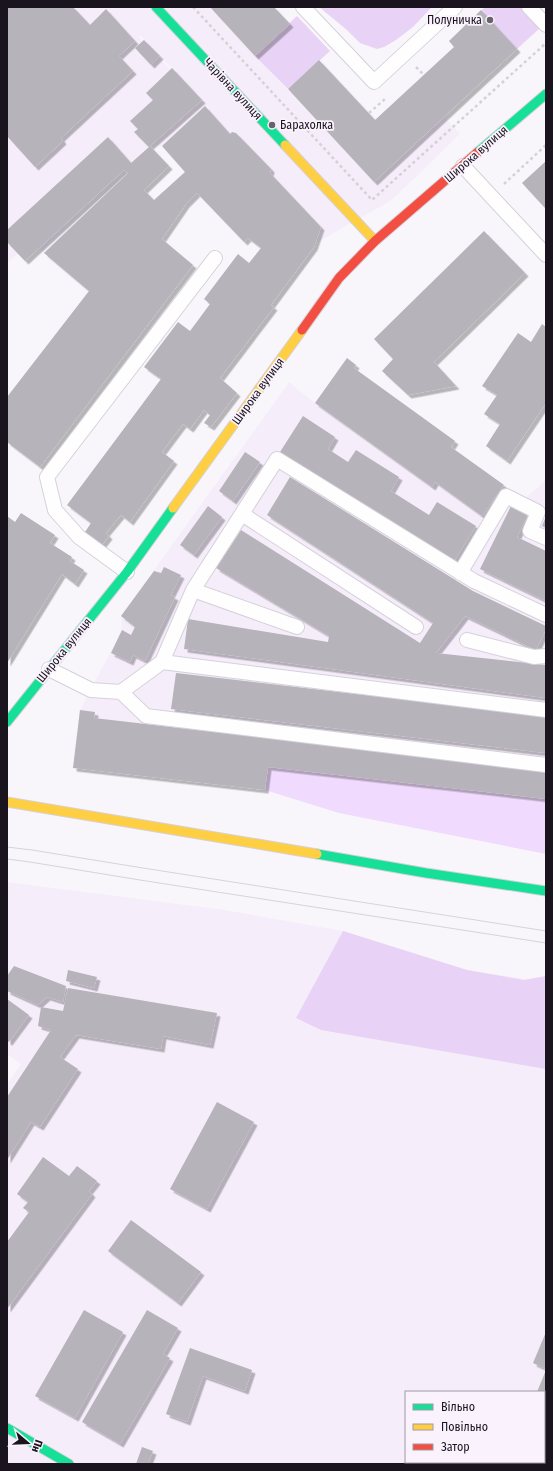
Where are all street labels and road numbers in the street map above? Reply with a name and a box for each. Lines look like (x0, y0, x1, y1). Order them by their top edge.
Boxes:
street label: Чарівна вулиця (201, 55, 265, 123)
street label: Широка вулиця (442, 123, 510, 185)
street label: Широка вулиця (229, 355, 287, 427)
street label: Широка вулиця (34, 615, 94, 685)

